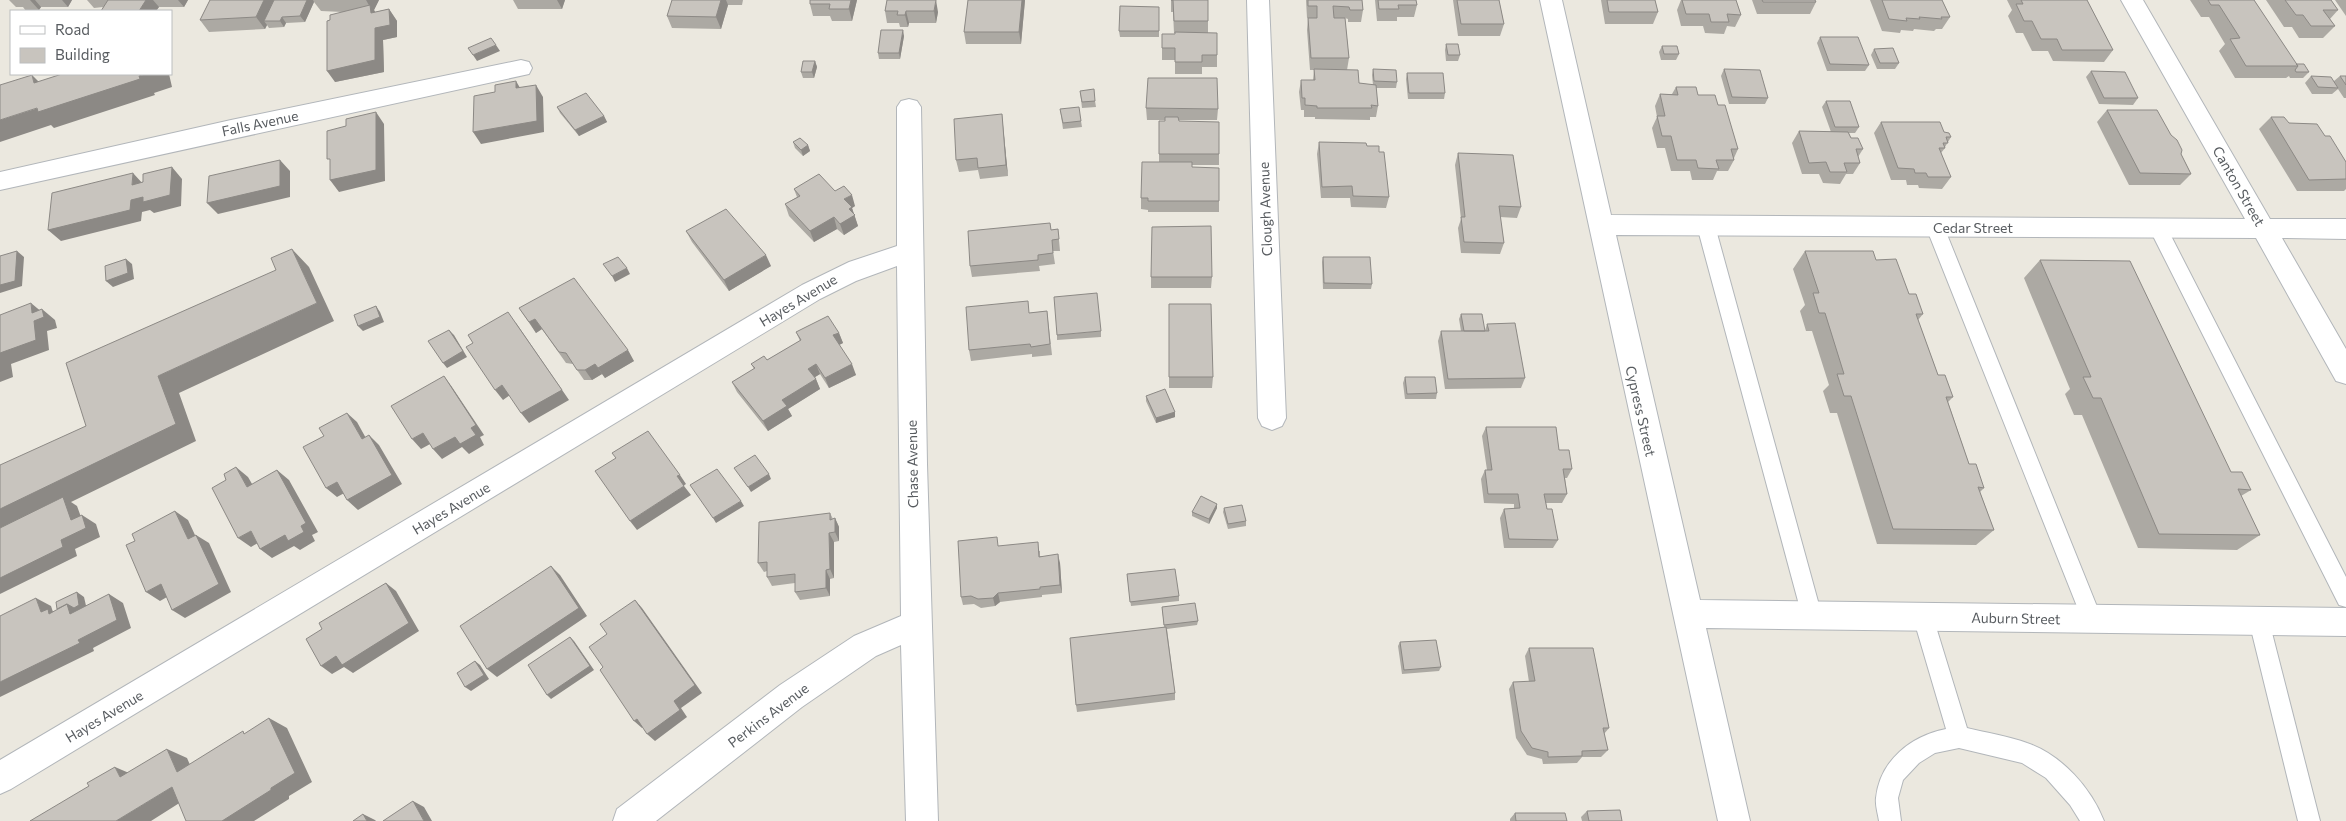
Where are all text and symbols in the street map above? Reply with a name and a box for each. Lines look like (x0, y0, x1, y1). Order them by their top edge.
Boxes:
legend (10, 10, 172, 75)
text: Road (55, 20, 90, 38)
text: Building (55, 45, 110, 63)
street label: Falls Avenue (220, 107, 300, 139)
street label: Canton Street (2209, 143, 2269, 229)
street label: Clough Avenue (1255, 162, 1275, 256)
street label: Cedar Street (1933, 219, 2013, 236)
street label: Hayes Avenue (756, 270, 840, 330)
street label: Cypress Street (1622, 364, 1660, 458)
street label: Chase Avenue (903, 420, 921, 508)
street label: Hayes Avenue (409, 478, 493, 538)
street label: Auburn Street (1971, 609, 2061, 627)
street label: Perkins Avenue (724, 679, 812, 751)
street label: Hayes Avenue (62, 686, 146, 746)

